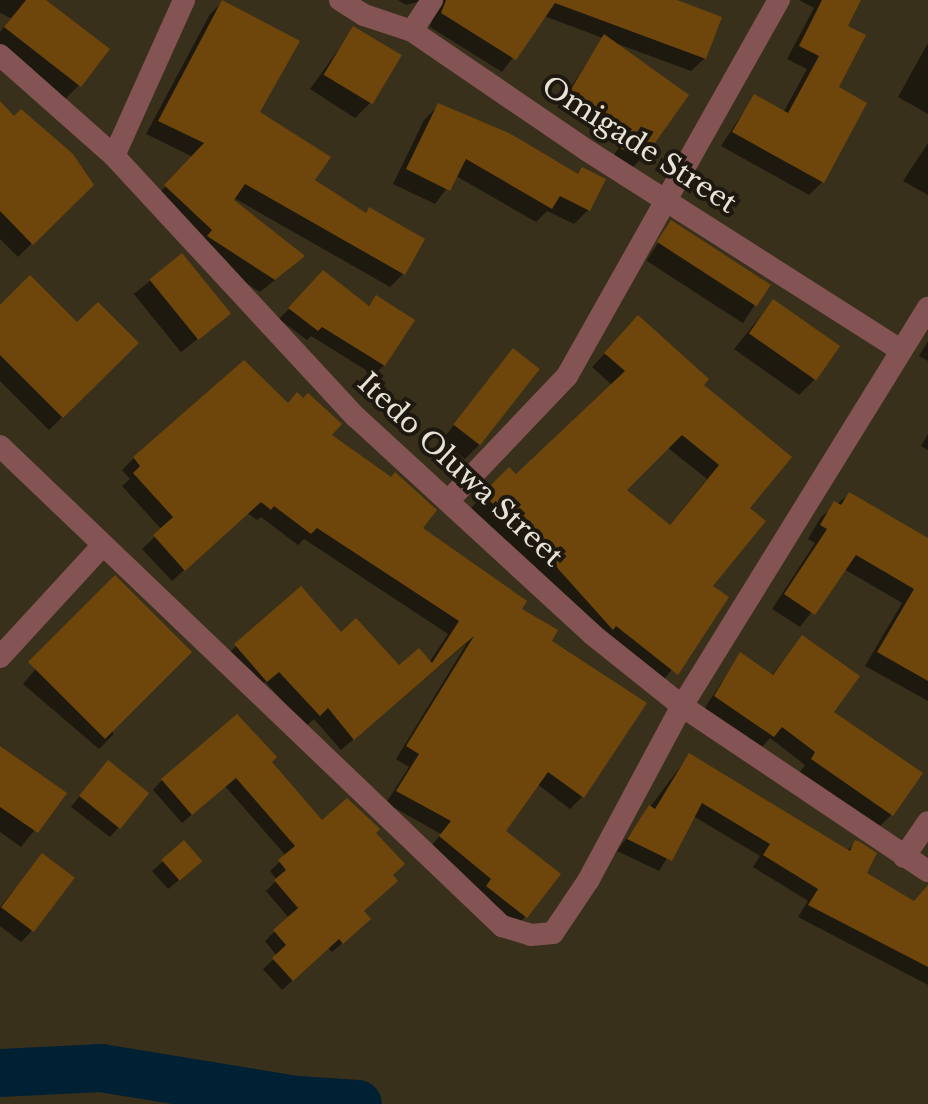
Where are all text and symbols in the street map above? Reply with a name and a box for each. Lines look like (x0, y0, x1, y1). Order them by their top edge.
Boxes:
street label: Omigade Street (535, 69, 743, 221)
street label: Itedo Oluwa Street (350, 366, 570, 574)

